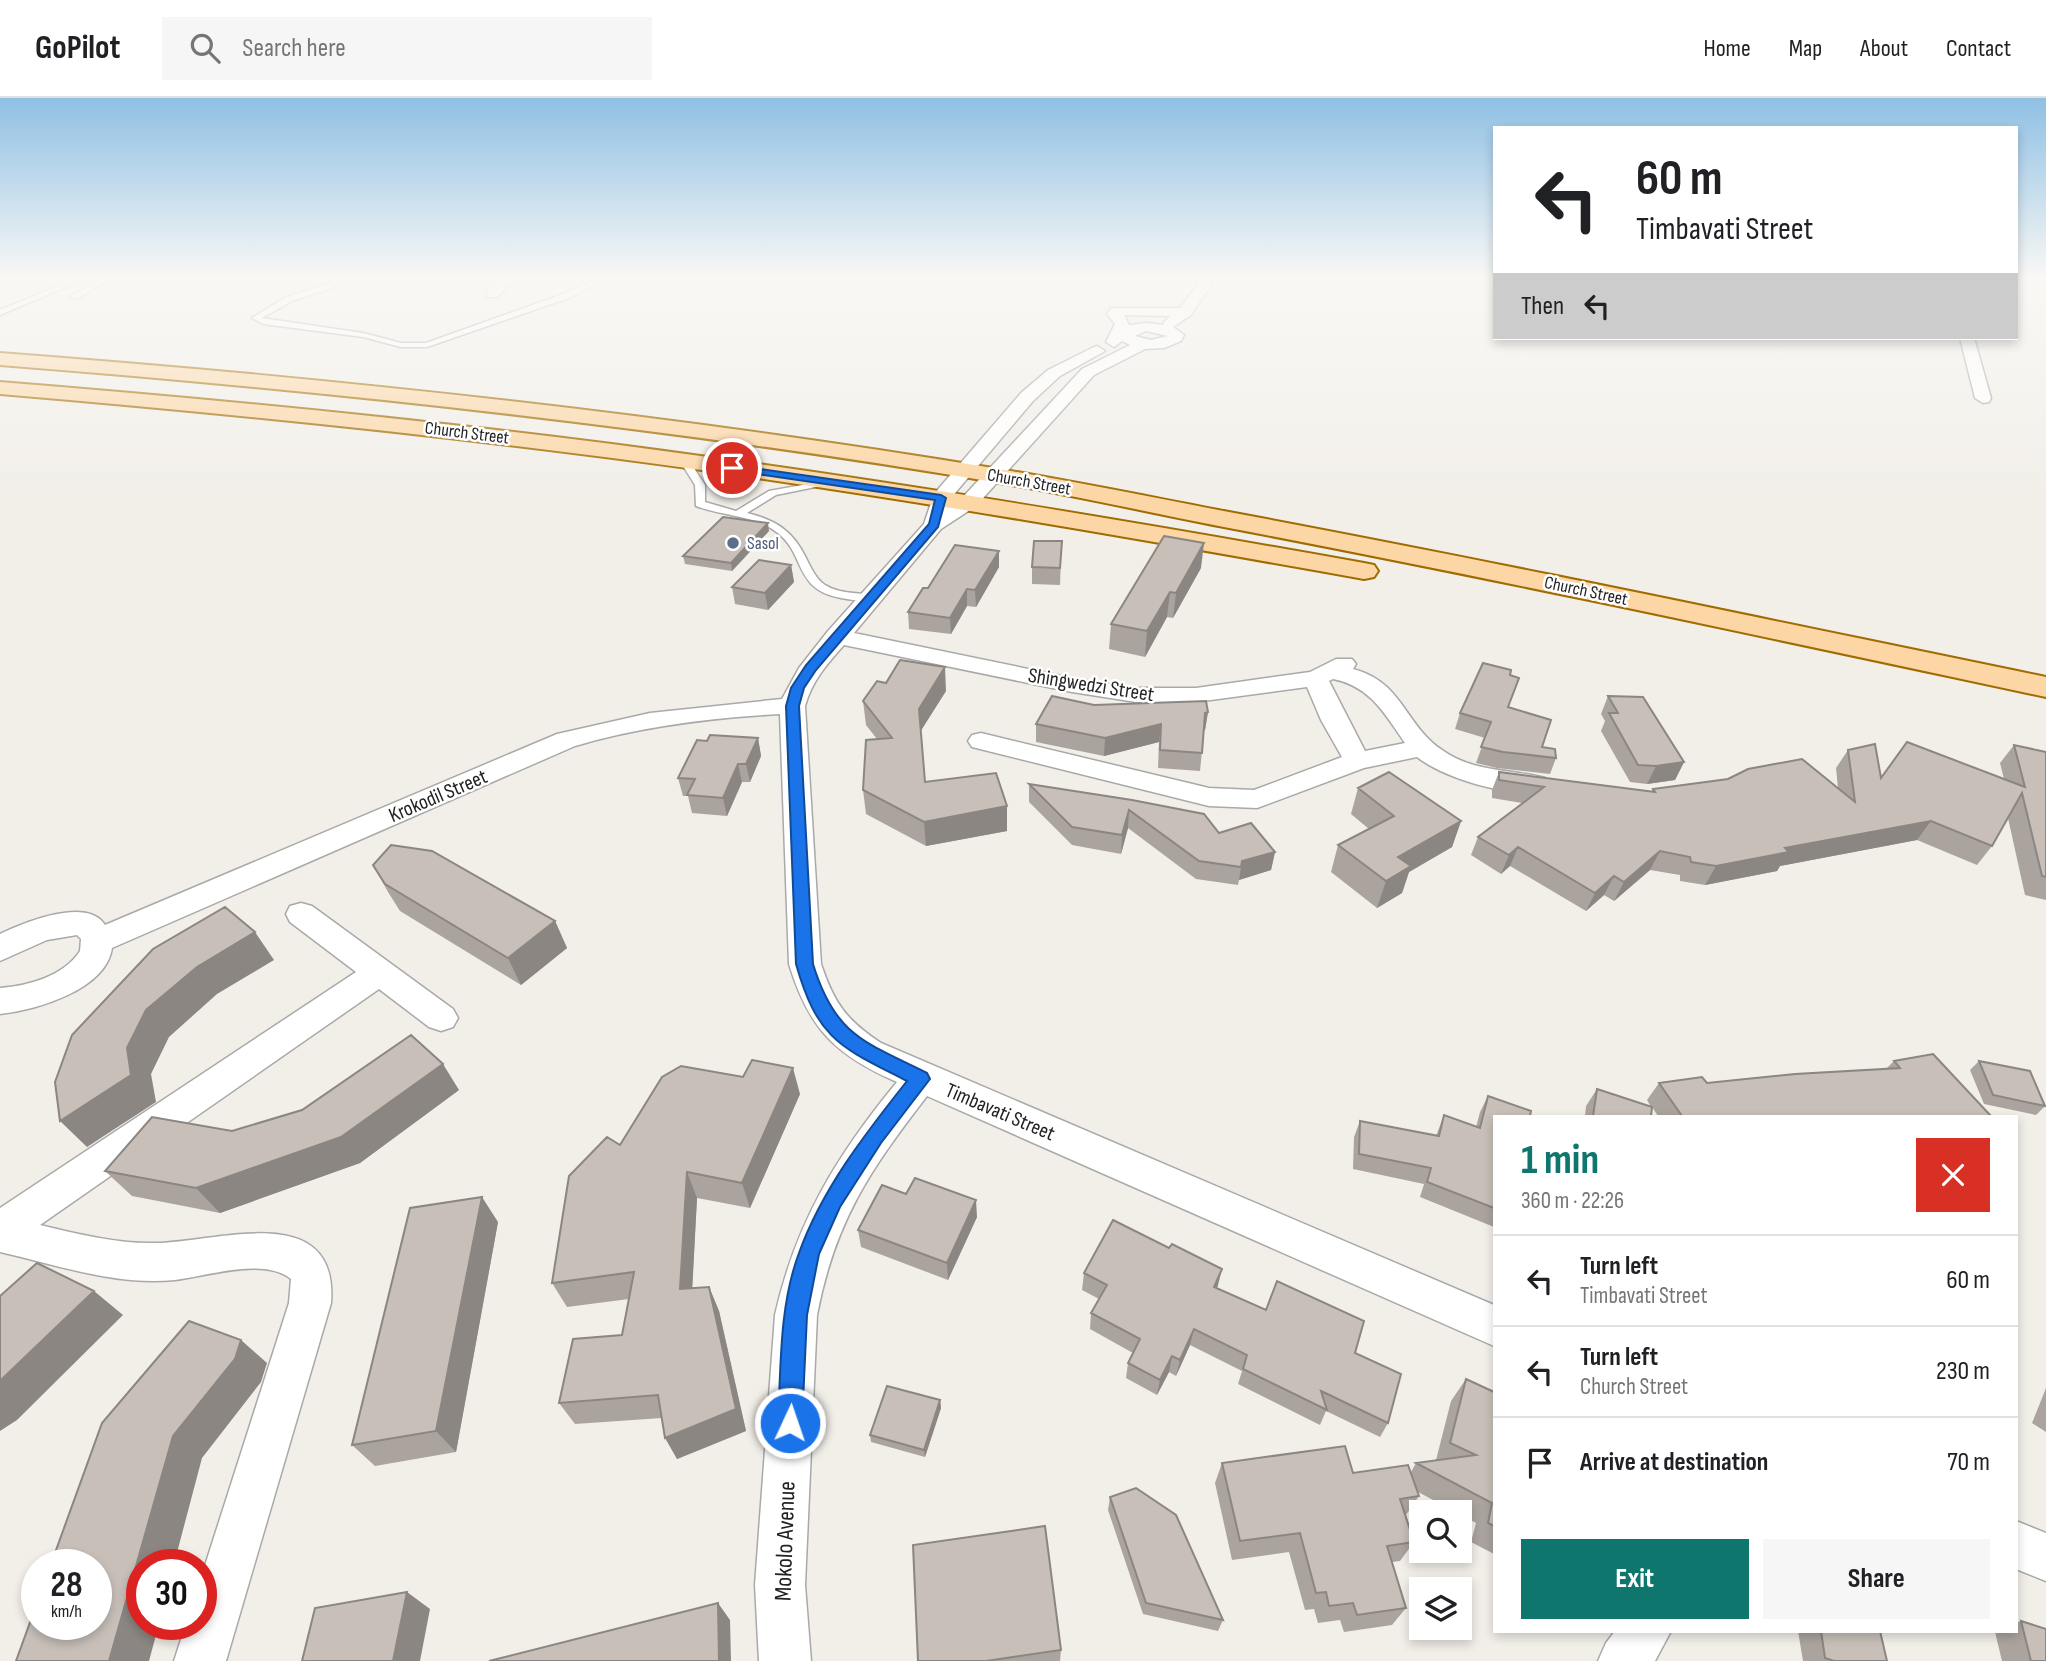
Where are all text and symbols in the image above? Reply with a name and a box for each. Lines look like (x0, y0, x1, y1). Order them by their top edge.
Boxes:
search box (162, 17, 652, 80)
text: GoPilot (35, 28, 120, 68)
icon: search (186, 29, 224, 67)
text: Search here (242, 33, 346, 64)
text: Home (1703, 34, 1751, 63)
text: Map (1789, 34, 1822, 63)
text: About (1860, 34, 1908, 63)
text: Contact (1946, 34, 2011, 63)
text: 60 m (1636, 150, 1723, 209)
icon: left (1521, 154, 1612, 245)
text: Timbavati Street (1636, 210, 1813, 249)
icon: left (1578, 287, 1616, 325)
text: Then (1521, 291, 1564, 322)
street label: Church Street (424, 417, 511, 449)
pin (702, 438, 762, 498)
icon: arrive (713, 449, 751, 487)
street label: Church Street (986, 464, 1073, 500)
place label: Sasol (747, 533, 779, 554)
marker: Sasol (725, 535, 741, 551)
street label: Church Street (1542, 572, 1630, 610)
street label: Shingwedzi Street (1026, 663, 1156, 707)
street label: Krokodil Street (385, 764, 491, 828)
street label: Timbavati Street (942, 1078, 1058, 1146)
text: 1 min (1521, 1135, 1599, 1186)
button: close (1916, 1138, 1990, 1212)
text: 360 m · 22:26 (1521, 1187, 1624, 1215)
text: Turn left (1580, 1251, 1658, 1282)
icon: left (1521, 1262, 1559, 1300)
text: 60 m (1946, 1265, 1990, 1296)
text: Timbavati Street (1580, 1282, 1708, 1310)
text: Turn left (1580, 1342, 1658, 1373)
icon: left (1521, 1353, 1559, 1391)
text: 230 m (1936, 1356, 1990, 1387)
text: Church Street (1580, 1373, 1688, 1401)
position arrow (753, 1386, 827, 1460)
icon: arrive (1521, 1444, 1559, 1482)
text: Arrive at destination (1580, 1447, 1768, 1478)
text: 70 m (1947, 1447, 1990, 1478)
street label: Mokolo Avenue (768, 1481, 802, 1601)
map controls (1409, 1500, 1472, 1640)
button: search (1409, 1500, 1472, 1563)
button: Exit (1521, 1539, 1749, 1619)
button: Share (1763, 1539, 1990, 1619)
speed limit sign: 30 (126, 1549, 217, 1640)
text: 28 (51, 1564, 82, 1607)
button: layers (1409, 1577, 1472, 1640)
text: km/h (51, 1601, 82, 1622)

